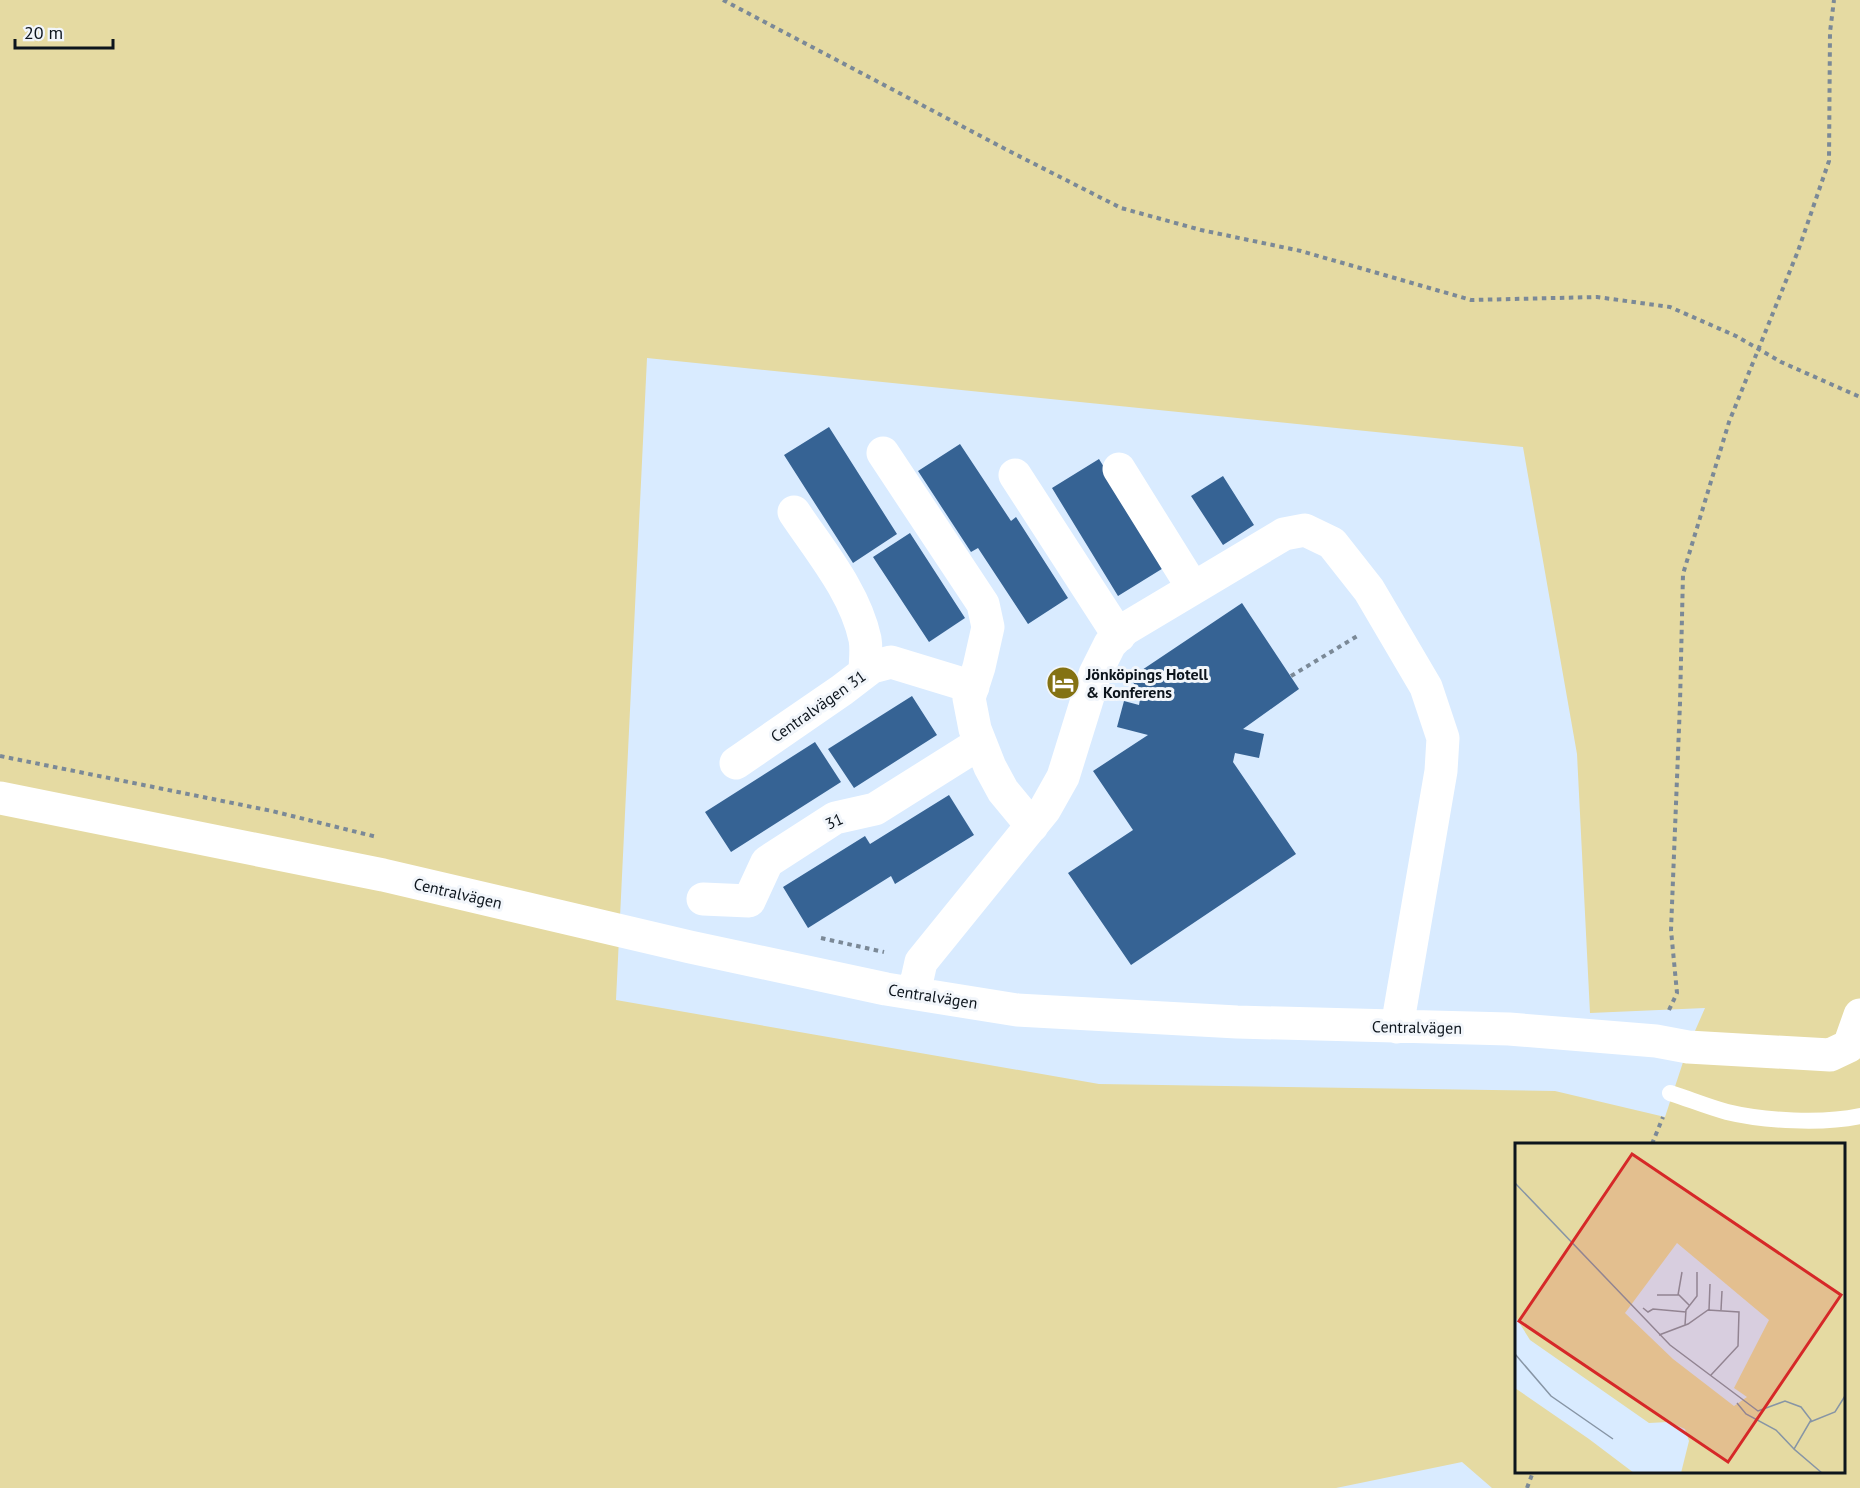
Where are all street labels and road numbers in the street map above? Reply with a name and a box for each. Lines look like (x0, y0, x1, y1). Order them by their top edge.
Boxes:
street label: Centralvägen 31 (766, 666, 870, 746)
street label: 31 (822, 808, 846, 834)
street label: Centralvägen (412, 873, 504, 913)
street label: Centralvägen (887, 979, 979, 1013)
street label: Centralvägen (1372, 1016, 1462, 1038)

